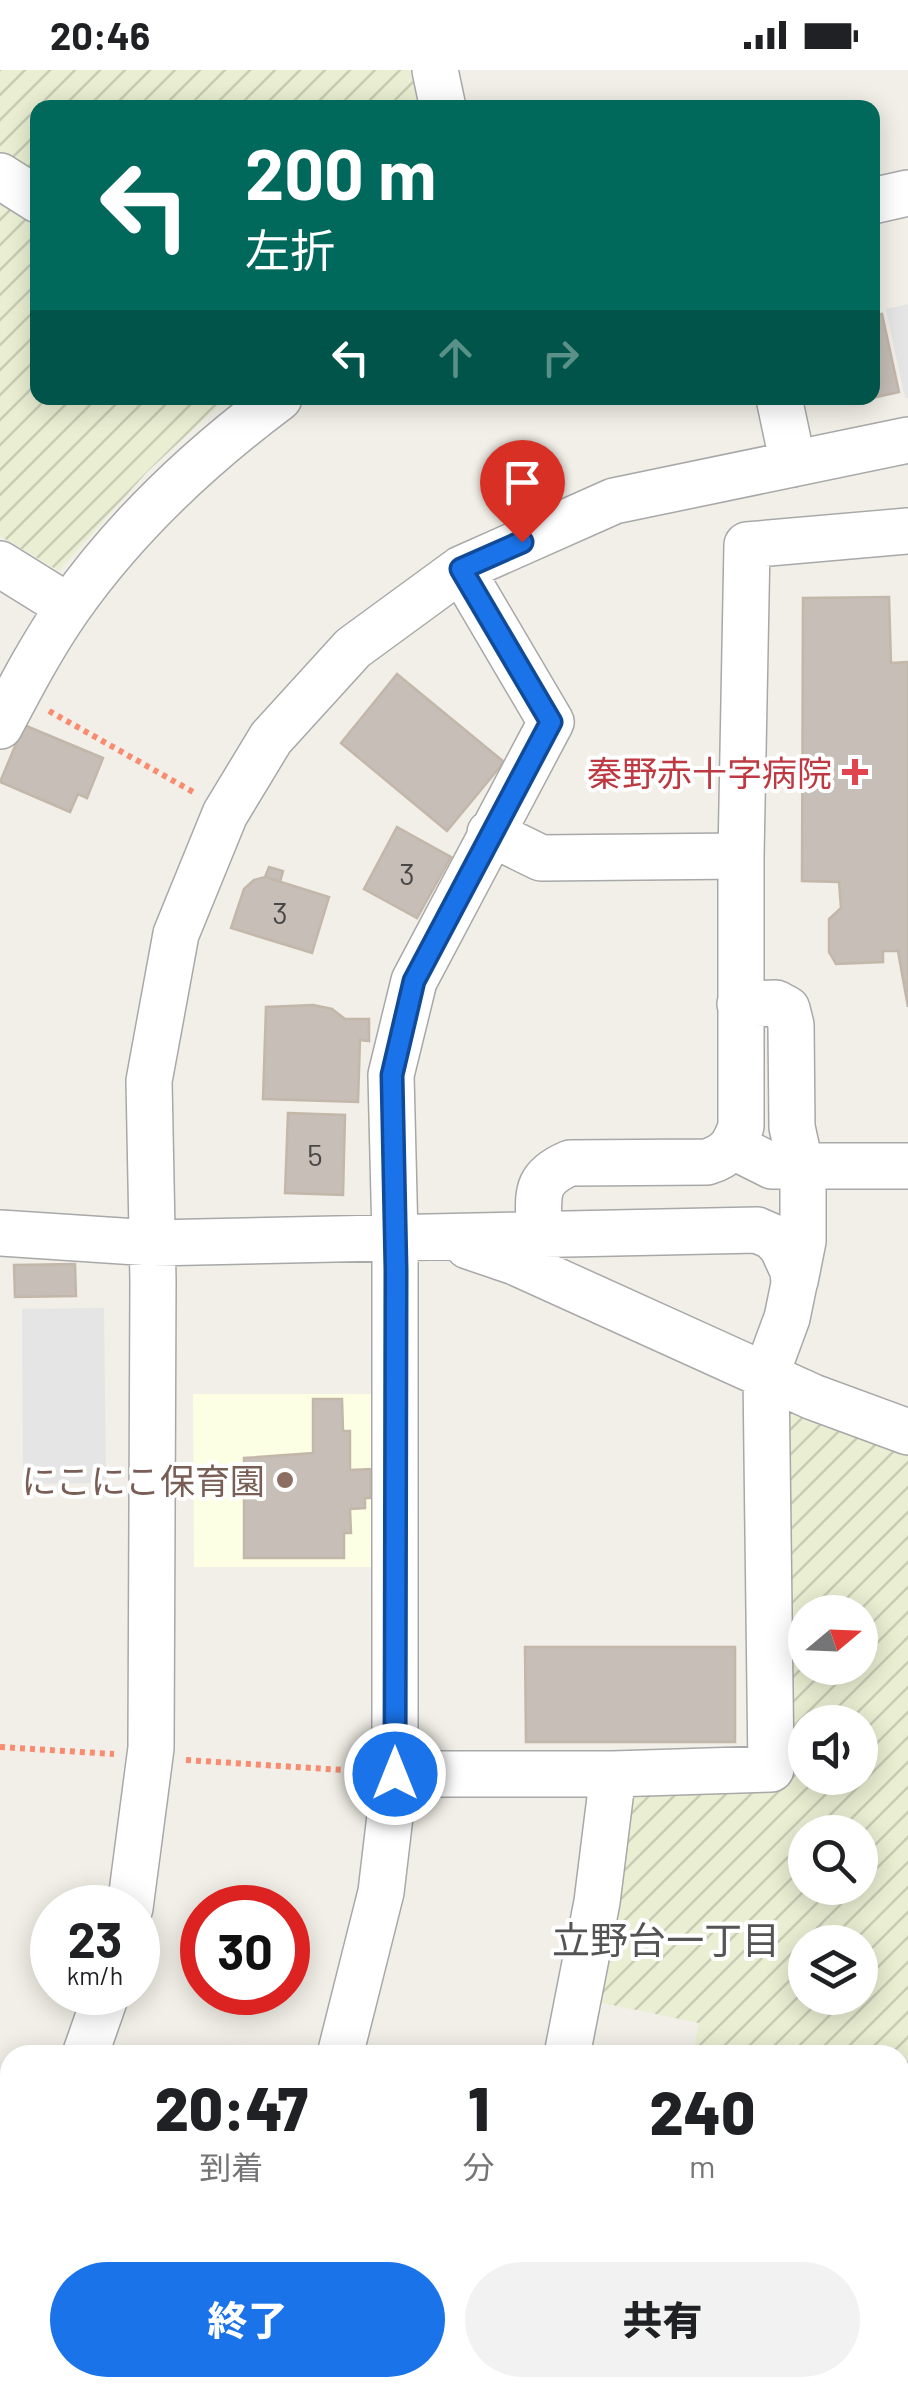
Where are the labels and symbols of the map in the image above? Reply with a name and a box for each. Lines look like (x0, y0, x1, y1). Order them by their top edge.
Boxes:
pin (480, 440, 565, 543)
place label: 秦野赤十字病院 (587, 751, 832, 793)
marker: 秦野赤十字病院 (842, 759, 868, 785)
house number: 3 (399, 855, 415, 891)
house number: 3 (272, 894, 288, 930)
house number: 5 (307, 1136, 323, 1172)
place label: にこにこ保育園 (21, 1459, 265, 1501)
marker: にこにこ保育園 (274, 1469, 296, 1491)
north arrow (788, 1595, 878, 1685)
position arrow (343, 1722, 447, 1826)
speed limit sign: 30 (180, 1885, 310, 2015)
district label: 立野台一丁目 (552, 1916, 780, 1962)

